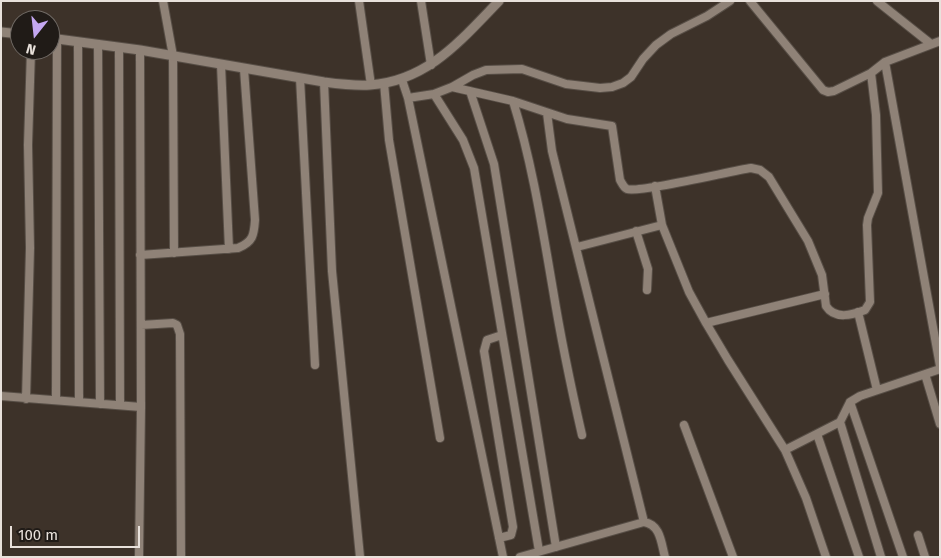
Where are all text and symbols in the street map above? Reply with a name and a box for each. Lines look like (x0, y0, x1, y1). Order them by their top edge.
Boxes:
north arrow (10, 10, 60, 60)
text: N (24, 39, 38, 58)
scale bar (12, 516, 142, 548)
text: 100 m (18, 526, 58, 544)

